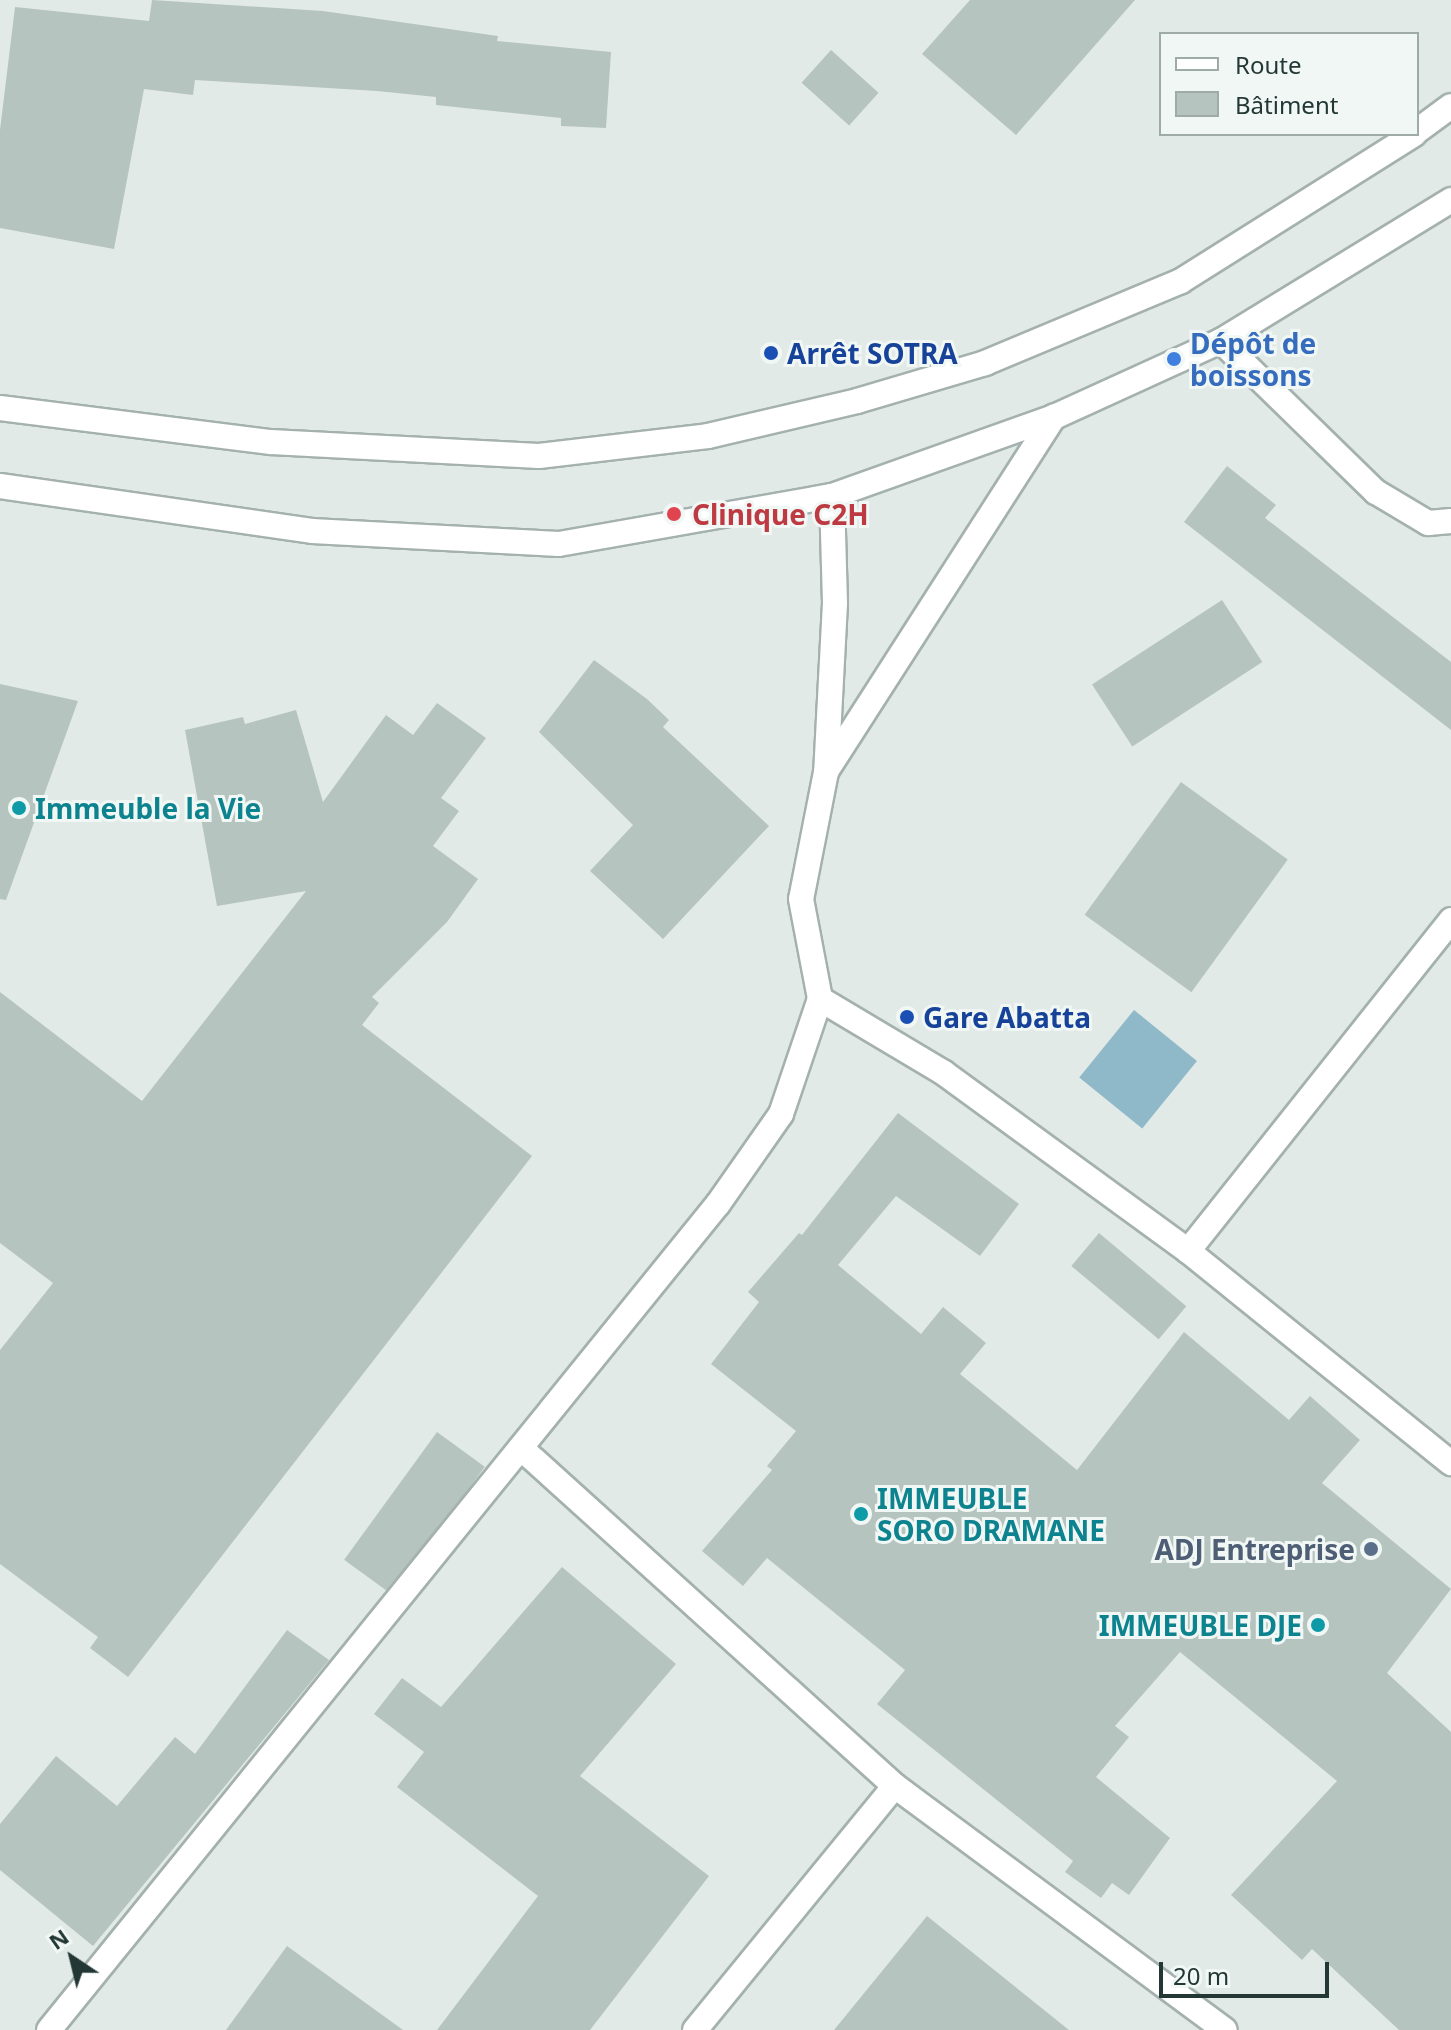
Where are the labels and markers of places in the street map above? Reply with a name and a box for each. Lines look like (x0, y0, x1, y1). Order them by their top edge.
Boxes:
place label: Dépôt de boissons (1190, 326, 1316, 392)
place label: Arrêt SOTRA (787, 336, 958, 370)
marker: Arrêt SOTRA (762, 344, 780, 362)
marker: Dépôt de boissons (1165, 350, 1183, 368)
place label: Clinique C2H (692, 497, 869, 531)
marker: Clinique C2H (663, 503, 685, 525)
place label: Immeuble la Vie (35, 791, 261, 825)
marker: Immeuble la Vie (10, 799, 28, 817)
place label: Gare Abatta (923, 1000, 1091, 1034)
marker: Gare Abatta (898, 1008, 916, 1026)
place label: IMMEUBLE SORO DRAMANE (877, 1481, 1105, 1547)
marker: IMMEUBLE SORO DRAMANE (852, 1505, 870, 1523)
place label: ADJ Entreprise (1155, 1532, 1355, 1566)
marker: ADJ Entreprise (1362, 1540, 1380, 1558)
place label: IMMEUBLE DJE (1099, 1608, 1302, 1642)
marker: IMMEUBLE DJE (1309, 1616, 1327, 1634)

